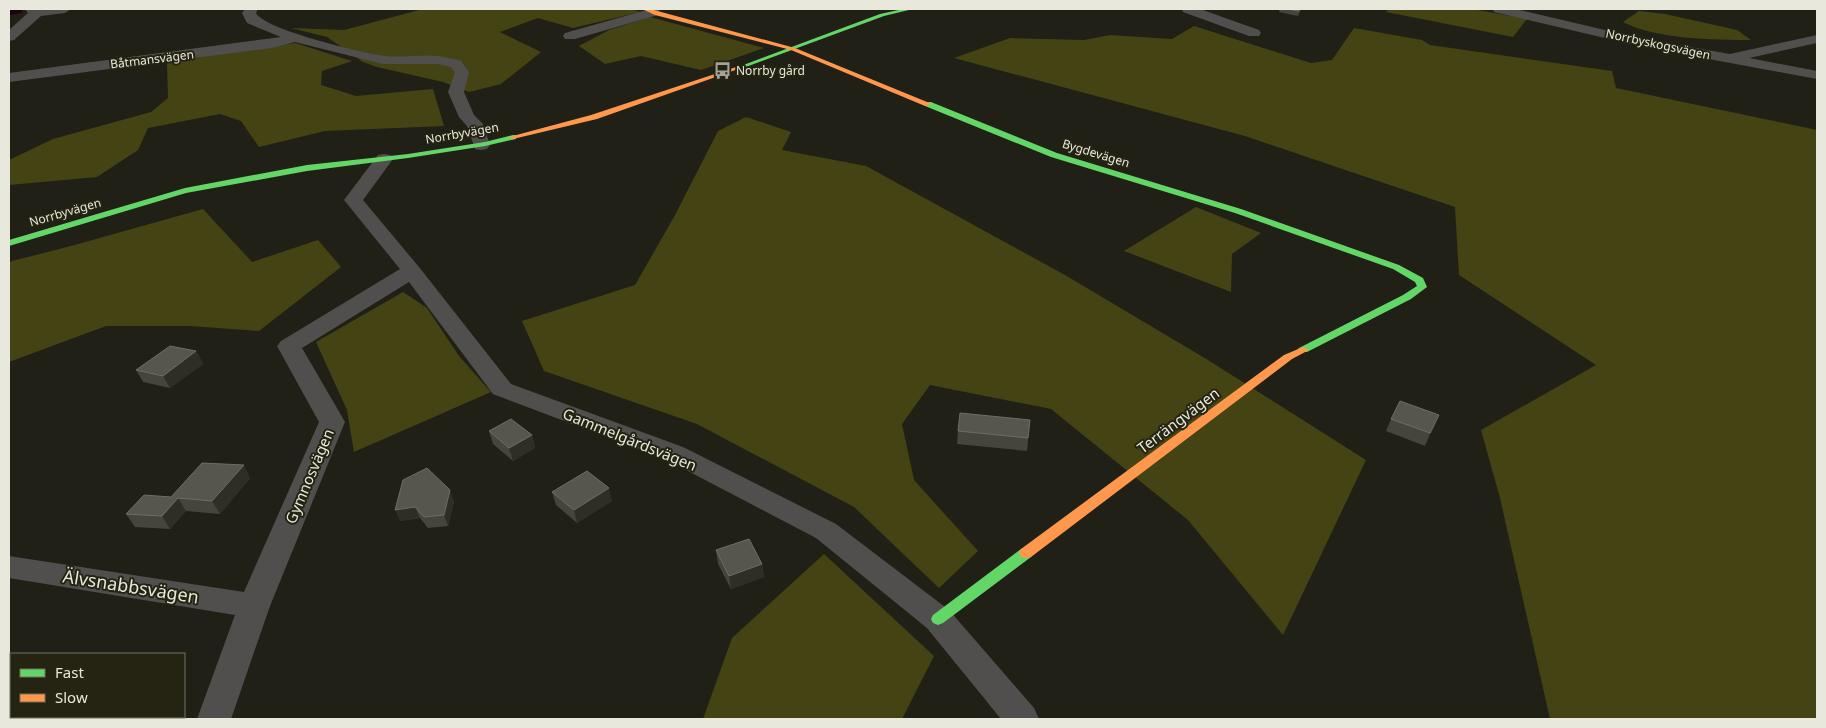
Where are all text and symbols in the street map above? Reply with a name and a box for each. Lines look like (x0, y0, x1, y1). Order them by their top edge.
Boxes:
street label: Norrbyskogsvägen (1604, 25, 1712, 63)
street label: Båtmansvägen (109, 45, 195, 73)
bus stop icon: Norrby gård (712, 60, 732, 80)
place label: Norrby gård (736, 62, 805, 79)
street label: Norrbyvägen (424, 118, 500, 148)
street label: Bygdevägen (1060, 135, 1132, 171)
street label: Norrbyvägen (27, 194, 103, 230)
street label: Terrängvägen (1133, 383, 1223, 457)
street label: Gammelgårdsvägen (560, 403, 700, 475)
street label: Gymnosvägen (280, 426, 338, 526)
street label: Älvsnabbsvägen (61, 563, 201, 609)
legend (10, 653, 185, 718)
text: Fast (55, 662, 84, 682)
text: Slow (55, 687, 88, 707)

